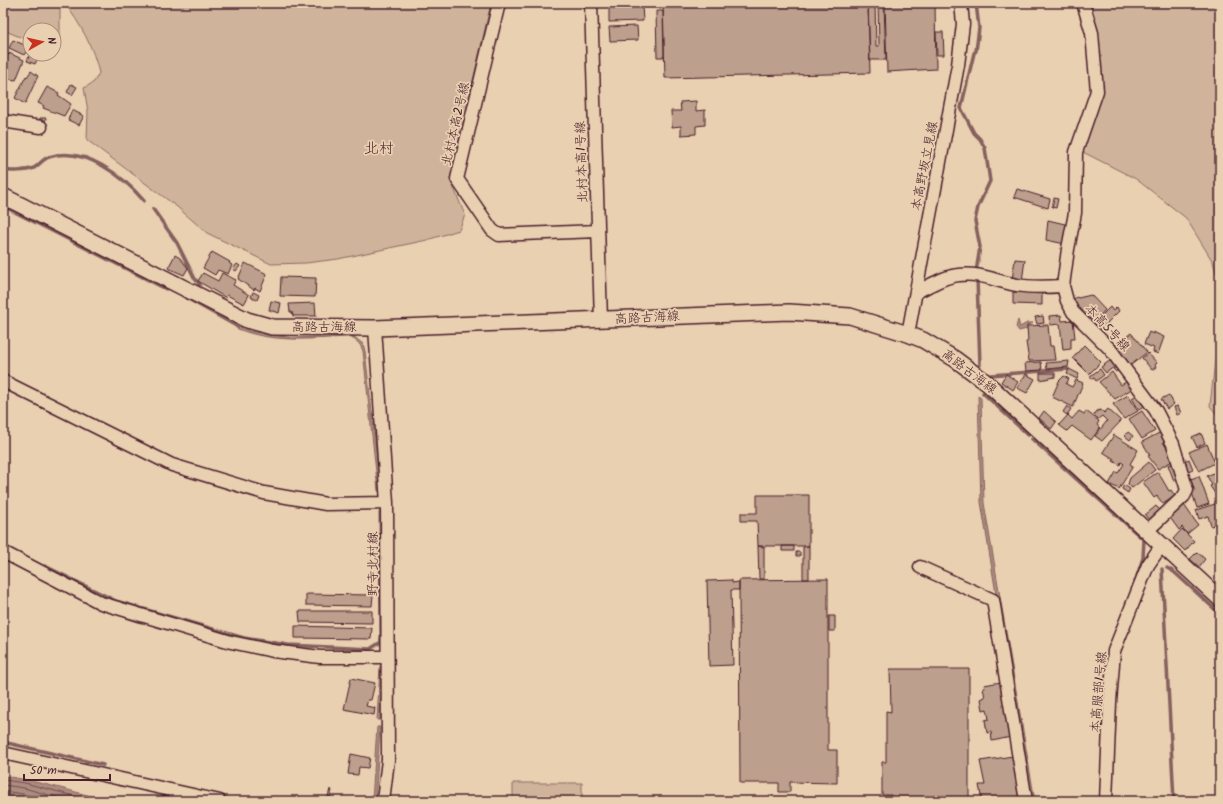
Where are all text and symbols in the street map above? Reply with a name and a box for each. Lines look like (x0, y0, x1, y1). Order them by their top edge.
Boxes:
north arrow (22, 22, 62, 62)
text: N (42, 36, 60, 45)
street label: 北村本高2号線 (436, 79, 476, 168)
street label: 本高野坂立見線 (906, 118, 944, 213)
street label: 北村本高1号線 (570, 120, 594, 203)
district label: 北村 (364, 137, 394, 161)
street label: 本高5号線 (1079, 299, 1135, 357)
street label: 高路古海線 (614, 306, 681, 330)
street label: 高路古海線 (291, 317, 357, 338)
street label: 高路古海線 (937, 344, 1002, 401)
street label: 野寺北村線 (363, 531, 384, 597)
street label: 本高服部1号線 (1085, 649, 1113, 734)
scale bar (24, 756, 110, 782)
text: 50 m (30, 761, 57, 780)

